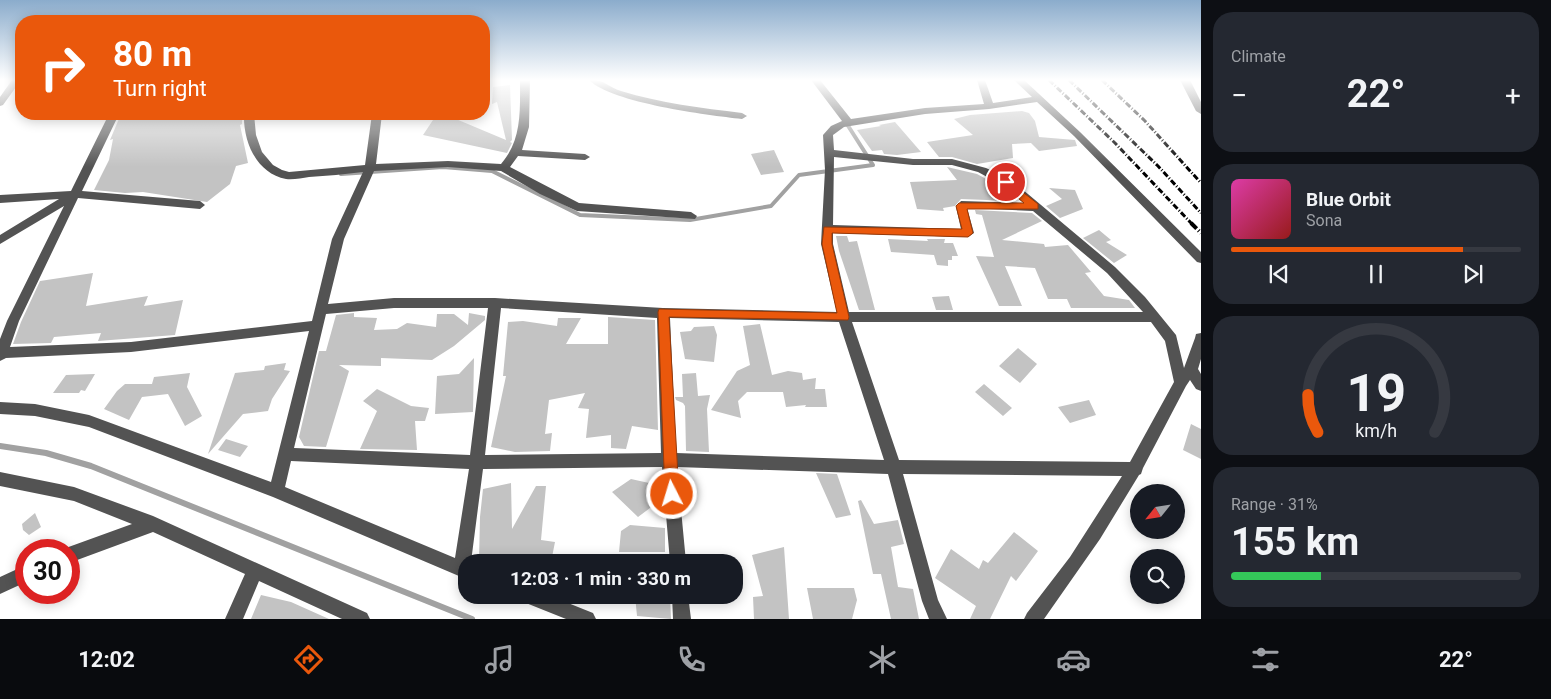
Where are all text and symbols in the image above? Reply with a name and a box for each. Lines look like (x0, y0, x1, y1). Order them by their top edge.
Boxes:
text: 80 m (113, 34, 192, 75)
icon: right (30, 35, 95, 100)
text: Climate (1231, 47, 1286, 66)
text: 22° (1347, 72, 1405, 116)
text: Turn right (113, 76, 207, 101)
text: − (1231, 79, 1247, 112)
text: + (1505, 79, 1521, 112)
pin (985, 161, 1027, 203)
icon: arrive (992, 168, 1020, 196)
text: Blue Orbit (1306, 188, 1391, 211)
text: Sona (1306, 211, 1342, 230)
icon: previous (1265, 260, 1293, 288)
icon: pause (1362, 260, 1390, 288)
icon: next (1459, 260, 1487, 288)
text: 19 (1346, 363, 1406, 424)
text: km/h (1355, 420, 1397, 441)
position arrow (645, 467, 697, 519)
north arrow (1130, 484, 1185, 539)
map controls (1130, 484, 1185, 604)
text: Range · 31% (1231, 495, 1318, 514)
text: 155 km (1231, 520, 1359, 564)
speed limit sign: 30 (15, 539, 80, 604)
button: search (1130, 549, 1185, 604)
text: 12:03 · 1 min · 330 m (510, 567, 691, 590)
icon: directions (291, 642, 326, 677)
icon: music (482, 642, 517, 677)
icon: phone (674, 642, 709, 677)
icon: climate (865, 642, 900, 677)
icon: car (1056, 642, 1091, 677)
icon: filters (1248, 642, 1283, 677)
text: 12:02 (78, 647, 135, 672)
text: 22° (1439, 647, 1473, 672)

